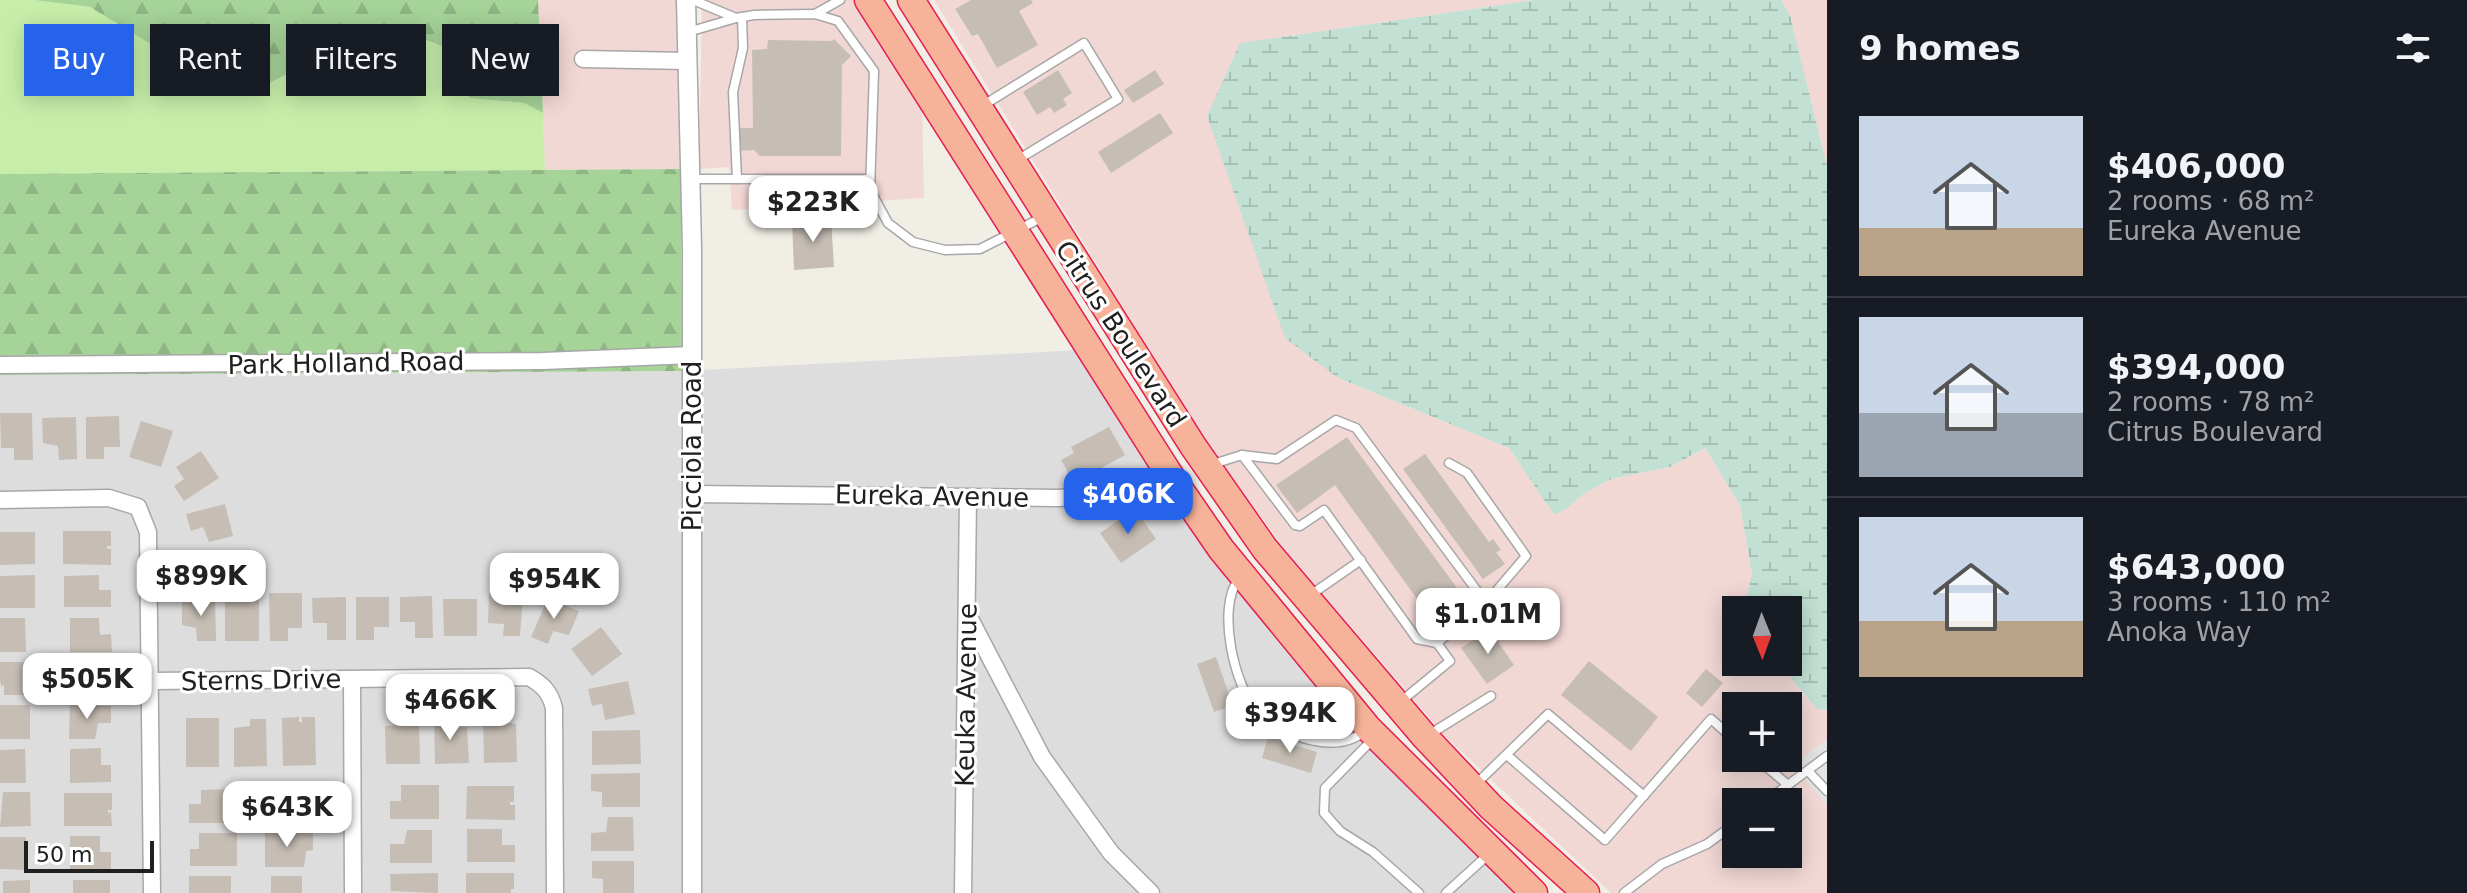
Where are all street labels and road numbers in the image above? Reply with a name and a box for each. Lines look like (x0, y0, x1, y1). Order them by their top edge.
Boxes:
street label: Citrus Boulevard (1050, 235, 1192, 433)
street label: Park Holland Road (227, 346, 465, 380)
street label: Picciola Road (677, 361, 707, 531)
street label: Eureka Avenue (835, 479, 1029, 513)
street label: Keuka Avenue (949, 603, 983, 787)
street label: Sterns Drive (180, 664, 342, 696)

